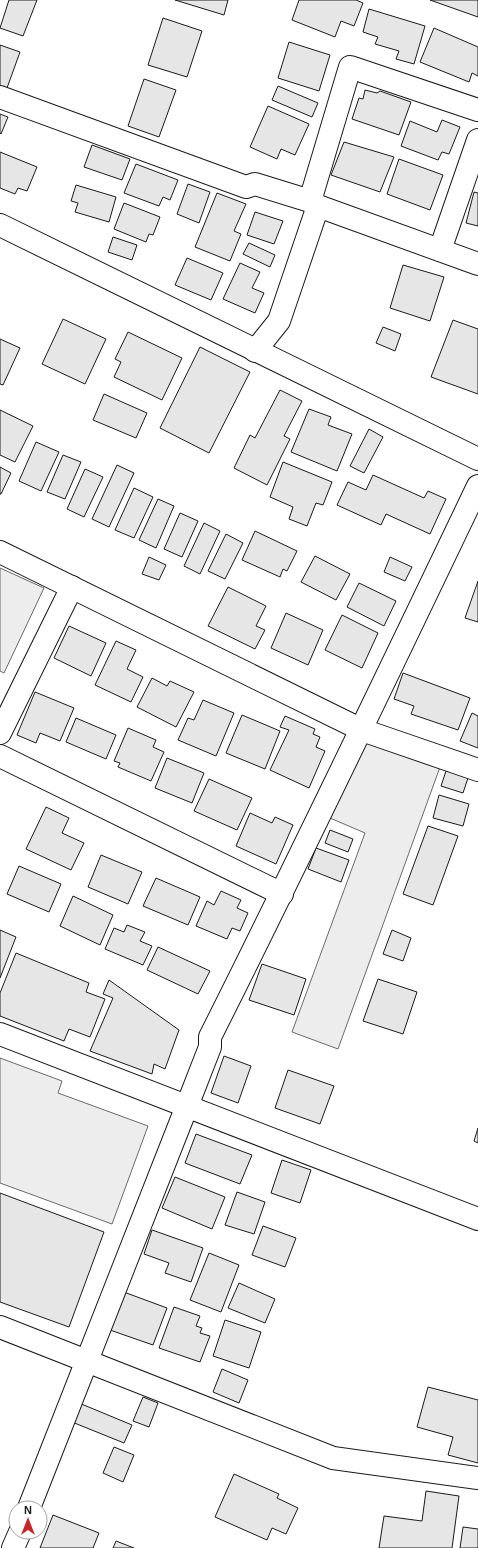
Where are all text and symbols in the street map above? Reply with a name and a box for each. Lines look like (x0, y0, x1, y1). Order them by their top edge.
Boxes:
north arrow (8, 1500, 48, 1540)
text: N (24, 1504, 32, 1516)

